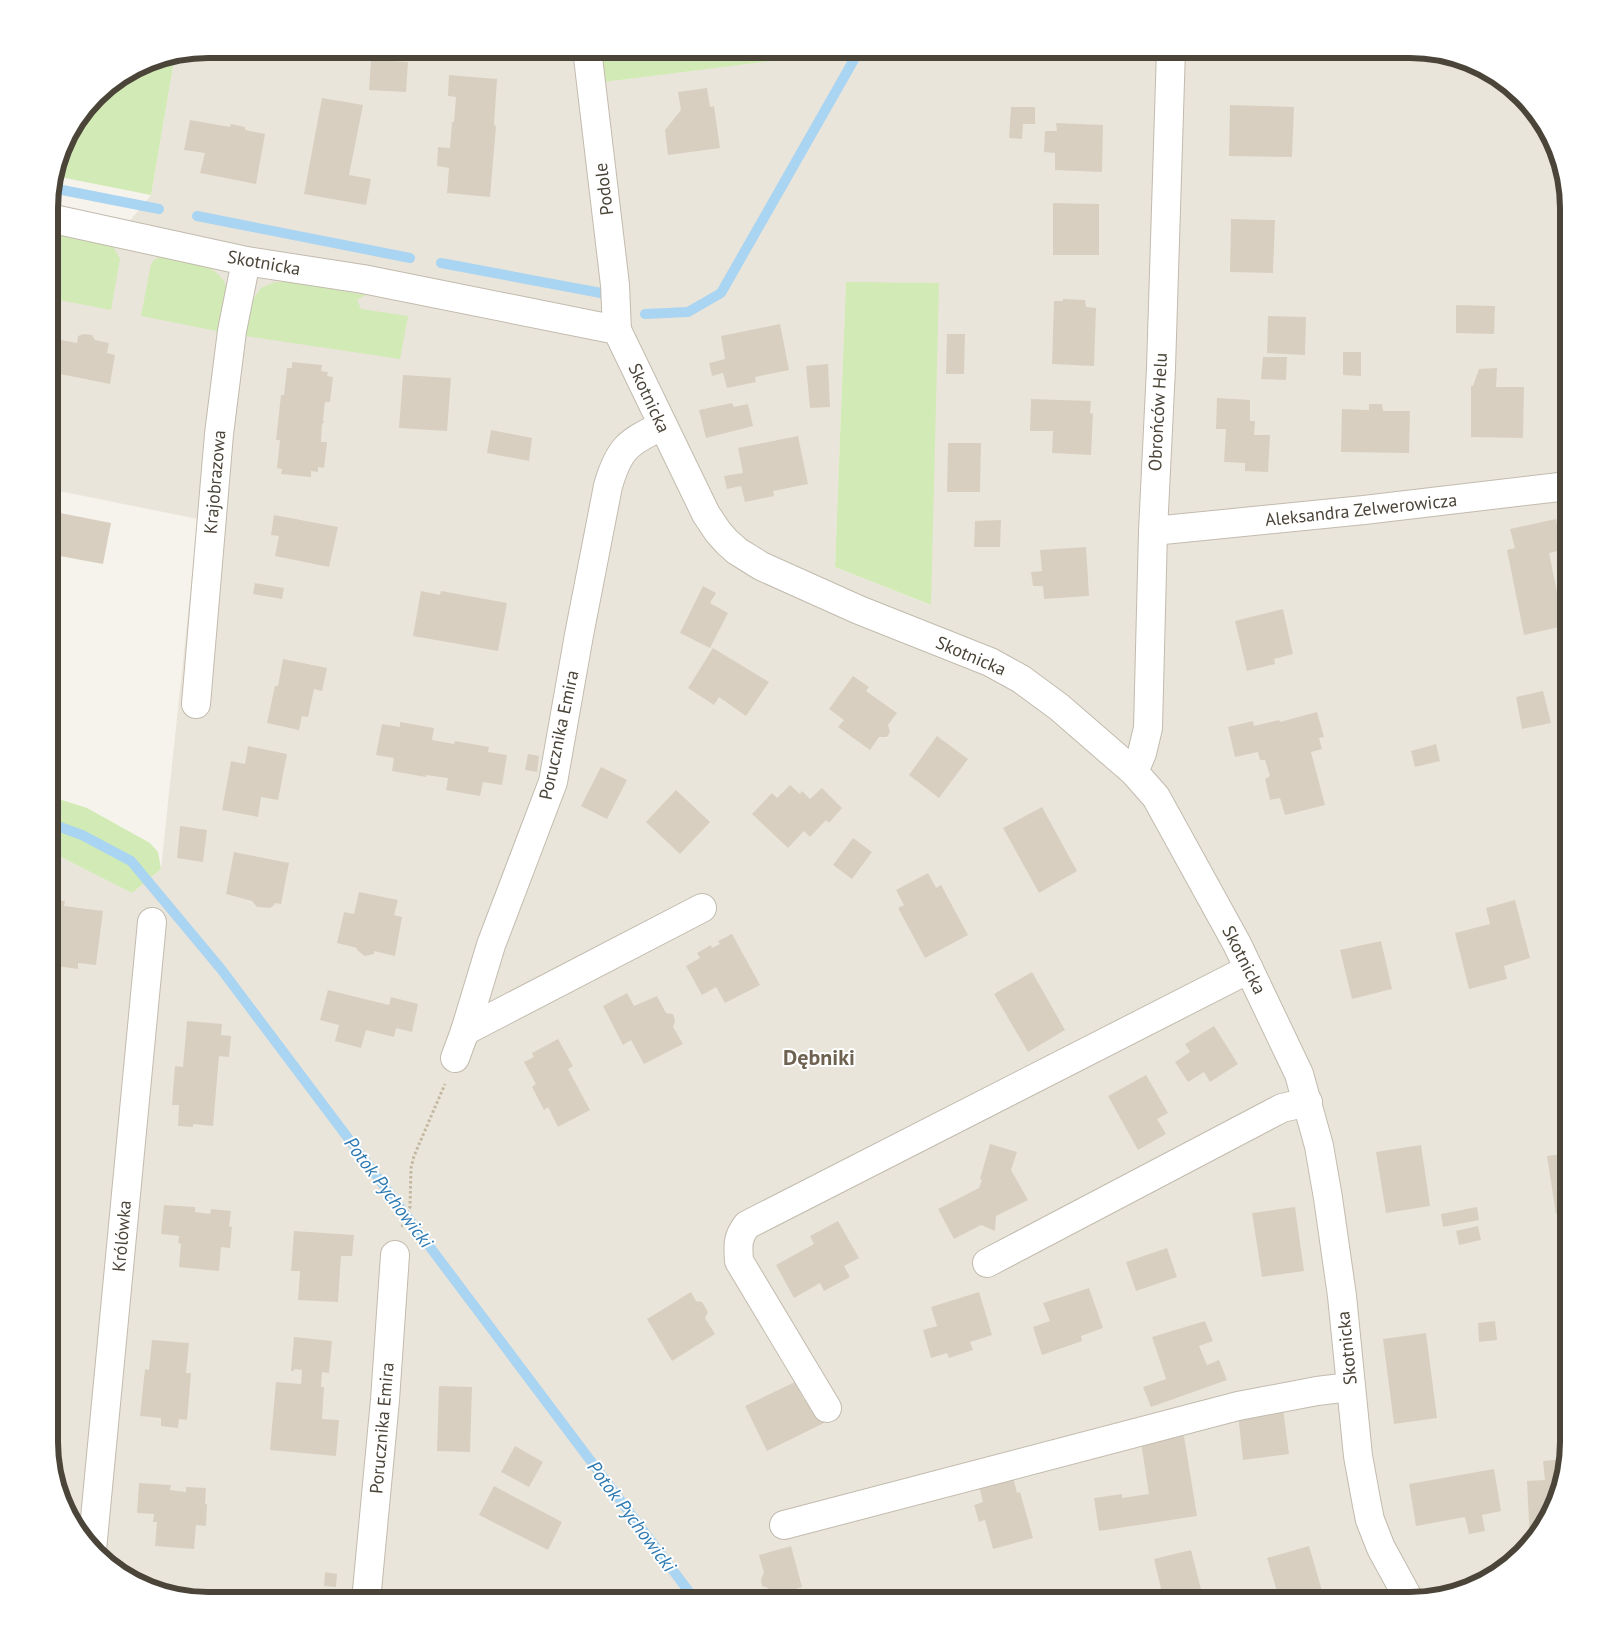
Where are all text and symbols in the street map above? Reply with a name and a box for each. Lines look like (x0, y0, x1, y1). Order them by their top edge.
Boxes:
street label: Podole (589, 161, 618, 217)
street label: Skotnicka (226, 245, 303, 280)
street label: Obrońców Helu (1143, 352, 1172, 472)
street label: Skotnicka (623, 359, 676, 436)
street label: Krajobrazowa (199, 429, 230, 535)
street label: Aleksandra Zelwerowicza (1264, 488, 1458, 531)
street label: Skotnicka (933, 630, 1010, 681)
street label: Porucznika Emira (534, 668, 583, 802)
street label: Skotnicka (1217, 922, 1272, 998)
district label: Dębniki (783, 1043, 855, 1071)
water label: Potok Pychowicki (339, 1132, 439, 1253)
street label: Królówka (107, 1199, 136, 1273)
street label: Skotnicka (1331, 1310, 1362, 1386)
street label: Porucznika Emira (364, 1361, 399, 1495)
water label: Potok Pychowicki (582, 1456, 682, 1577)

